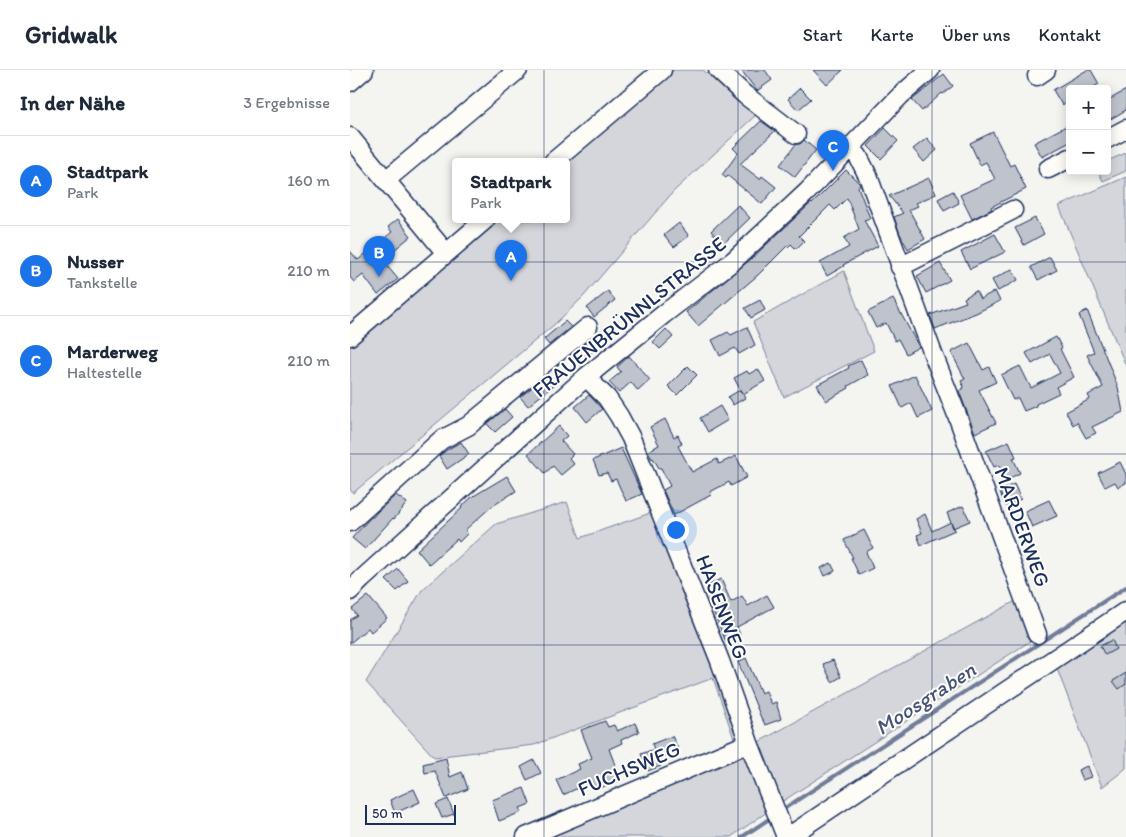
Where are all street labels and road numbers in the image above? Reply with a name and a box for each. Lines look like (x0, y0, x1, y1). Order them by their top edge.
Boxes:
street label: FRAUENBRÜNNLSTRASSE (527, 231, 731, 402)
street label: MARDERWEG (989, 464, 1056, 590)
street label: HASENWEG (691, 551, 754, 663)
street label: FUCHSWEG (574, 736, 684, 801)

